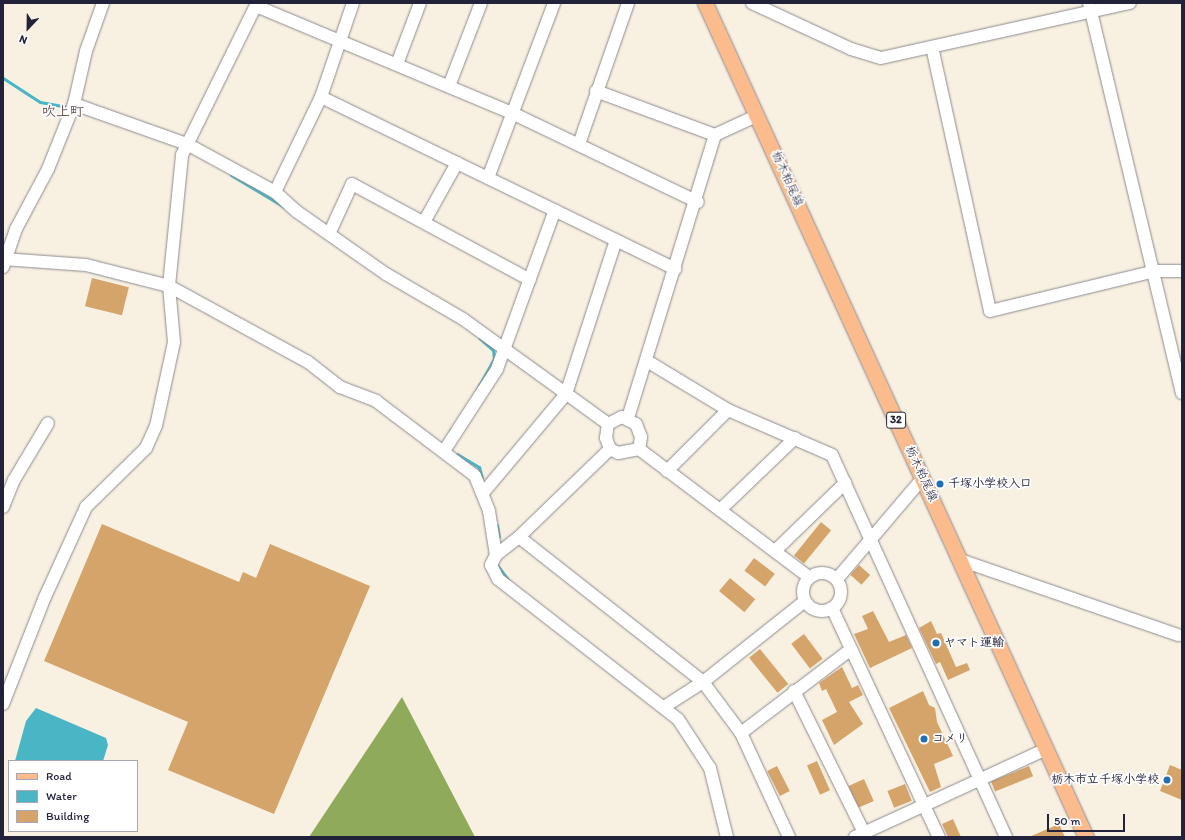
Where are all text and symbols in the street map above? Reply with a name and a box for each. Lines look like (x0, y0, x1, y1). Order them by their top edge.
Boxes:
north arrow (8, 8, 48, 48)
text: N (17, 32, 29, 47)
district label: 吹上町 (42, 104, 84, 120)
street label: 栃木粕尾線 (768, 149, 806, 209)
road number: 32 (886, 411, 906, 429)
street label: 栃木粕尾線 (902, 444, 940, 504)
place label: 千塚小学校入口 (948, 477, 1032, 491)
marker: 千塚小学校入口 (935, 479, 945, 489)
place label: ヤマト運輸 (944, 636, 1004, 650)
marker: ヤマト運輸 (931, 638, 941, 648)
place label: コメリ (932, 732, 968, 746)
marker: コメリ (919, 734, 929, 744)
legend (8, 760, 138, 832)
text: Road (46, 769, 72, 783)
place label: 栃木市立千塚小学校 (1051, 773, 1159, 787)
marker: 栃木市立千塚小学校 (1162, 775, 1172, 785)
text: Water (46, 789, 77, 803)
scale bar (1049, 806, 1127, 832)
text: Building (46, 809, 89, 823)
text: 50 m (1054, 814, 1080, 828)

